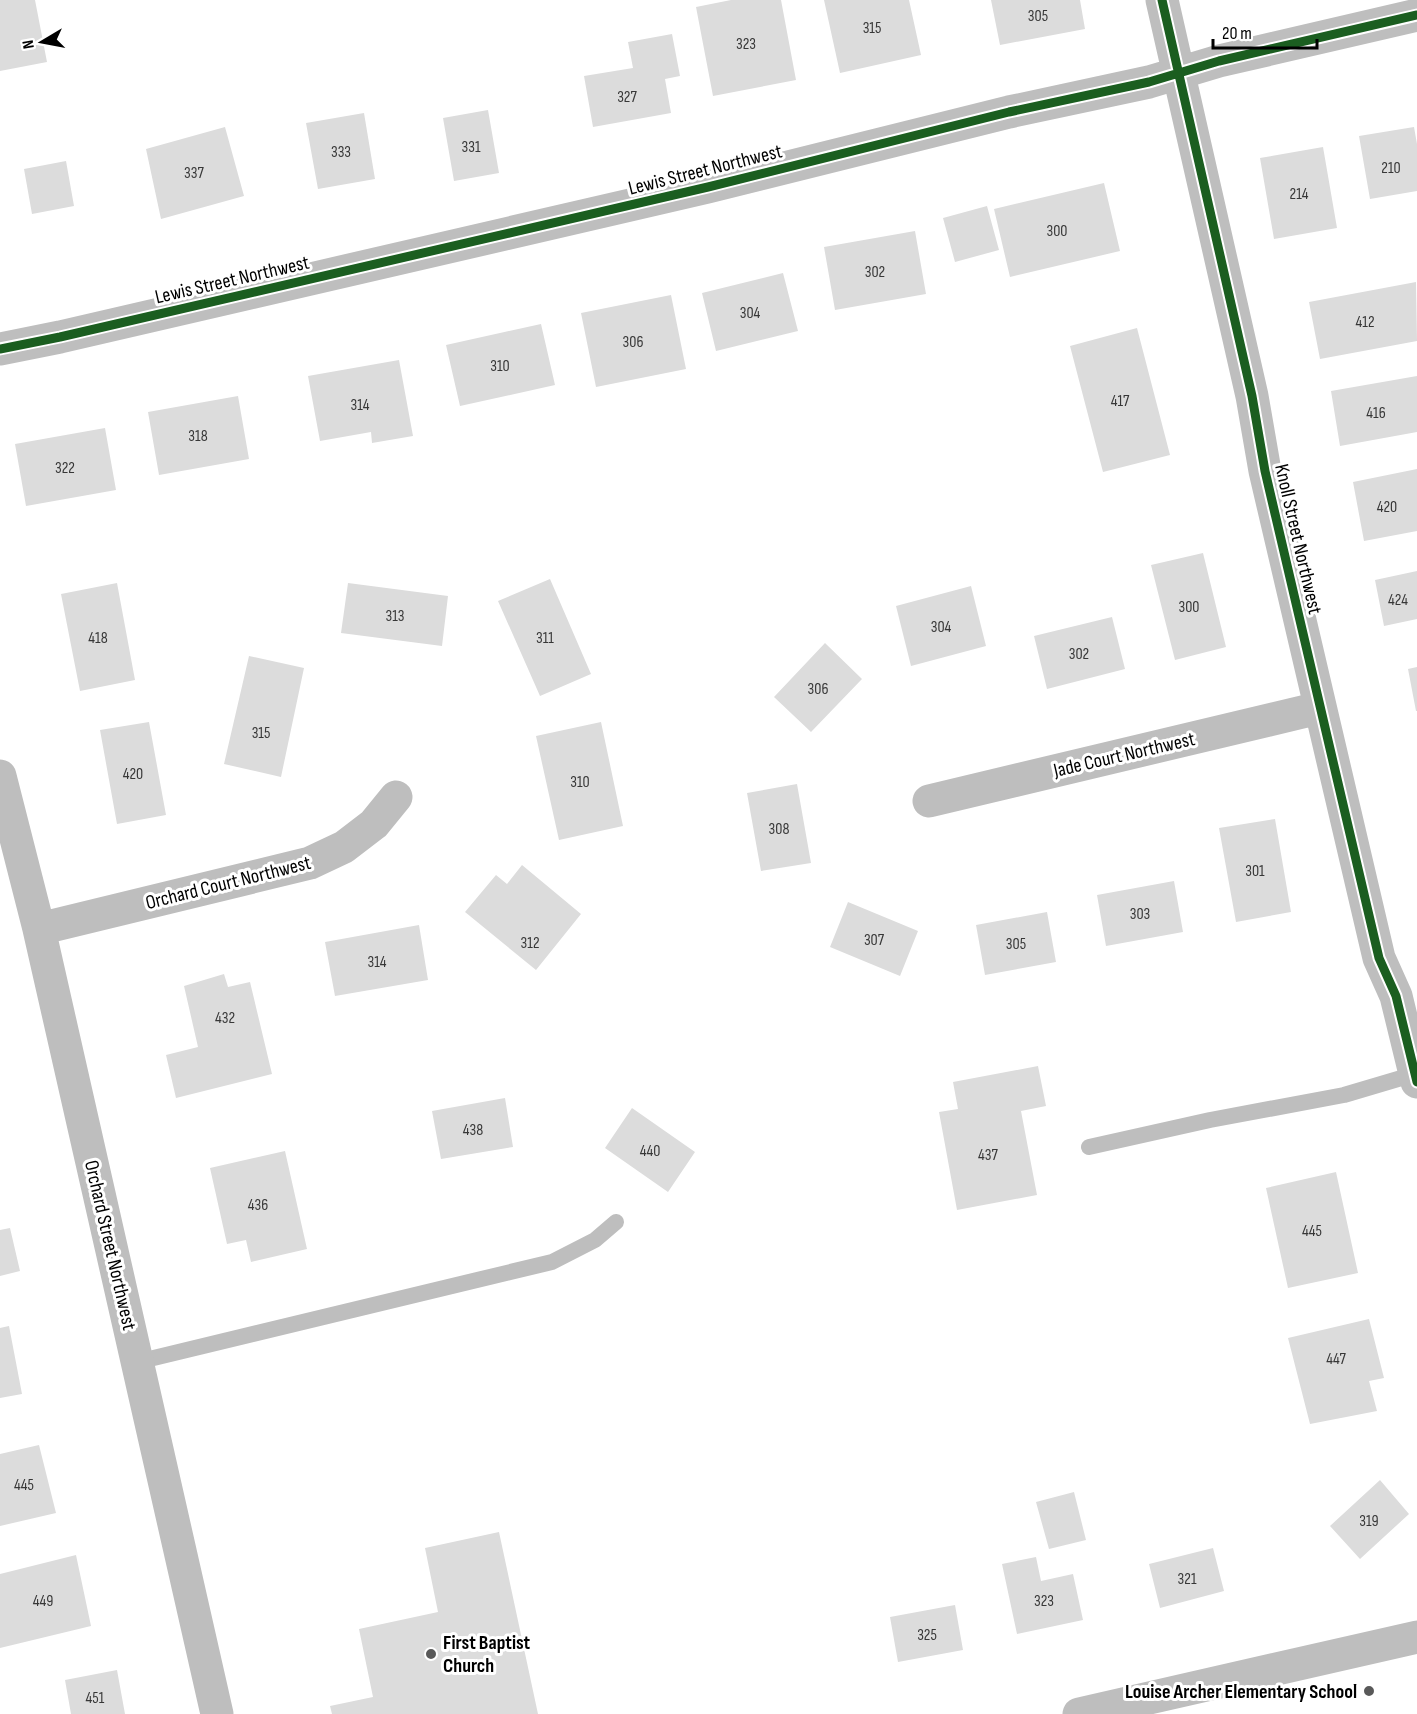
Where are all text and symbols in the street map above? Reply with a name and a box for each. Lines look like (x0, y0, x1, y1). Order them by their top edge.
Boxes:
house number: 305 (1028, 7, 1048, 26)
north arrow (12, 12, 72, 72)
scale bar (1213, 12, 1316, 50)
house number: 315 (863, 19, 881, 38)
text: 20 m (1222, 23, 1252, 44)
house number: 323 (736, 35, 756, 54)
text: N (19, 38, 39, 50)
house number: 327 (617, 88, 637, 107)
house number: 331 (461, 138, 481, 157)
street label: Lewis Street Northwest (626, 139, 785, 201)
house number: 333 (331, 143, 351, 162)
house number: 210 (1381, 159, 1401, 178)
house number: 337 (184, 164, 205, 183)
house number: 214 (1290, 185, 1309, 204)
house number: 300 (1047, 222, 1067, 241)
street label: Lewis Street Northwest (153, 251, 312, 309)
house number: 302 (865, 263, 885, 282)
house number: 304 (740, 304, 761, 323)
house number: 412 (1355, 313, 1375, 332)
house number: 306 (623, 333, 643, 352)
house number: 310 (490, 357, 510, 376)
house number: 417 (1111, 392, 1130, 411)
house number: 314 (351, 396, 370, 415)
house number: 416 (1366, 404, 1386, 423)
house number: 318 (188, 427, 208, 446)
house number: 322 (55, 459, 75, 478)
street label: Knoll Street Northwest (1269, 462, 1327, 617)
house number: 420 (1377, 498, 1397, 517)
house number: 424 (1388, 591, 1408, 610)
house number: 300 (1179, 598, 1199, 617)
house number: 313 (385, 607, 405, 626)
house number: 304 (931, 618, 952, 637)
house number: 418 (88, 629, 108, 648)
house number: 311 (536, 629, 554, 648)
house number: 302 (1069, 645, 1089, 664)
house number: 306 (808, 680, 828, 699)
house number: 315 (252, 724, 270, 743)
street label: Jade Court Northwest (1050, 727, 1197, 783)
house number: 420 (123, 765, 143, 784)
house number: 310 (570, 773, 590, 792)
house number: 308 (769, 820, 789, 839)
street label: Orchard Court Northwest (143, 851, 313, 915)
house number: 301 (1245, 862, 1265, 881)
house number: 303 (1130, 905, 1150, 924)
house number: 307 (864, 931, 885, 950)
house number: 312 (520, 934, 540, 953)
house number: 305 (1006, 935, 1026, 954)
house number: 314 (368, 953, 387, 972)
house number: 432 (215, 1009, 235, 1028)
house number: 438 (463, 1121, 483, 1140)
house number: 440 (640, 1142, 660, 1161)
house number: 437 (978, 1146, 999, 1165)
street label: Orchard Street Northwest (79, 1158, 141, 1332)
house number: 436 (248, 1196, 268, 1215)
house number: 445 (1302, 1222, 1322, 1241)
house number: 447 (1326, 1350, 1346, 1369)
house number: 445 (14, 1476, 34, 1495)
house number: 319 (1359, 1512, 1379, 1531)
house number: 321 (1178, 1570, 1197, 1589)
house number: 449 (33, 1592, 53, 1611)
house number: 323 (1034, 1592, 1054, 1611)
house number: 325 (917, 1626, 937, 1645)
place label: First Baptist Church (443, 1631, 531, 1678)
marker: First Baptist Church (424, 1647, 438, 1661)
place label: Louise Archer Elementary School (1125, 1680, 1357, 1704)
marker: Louise Archer Elementary School (1362, 1684, 1376, 1698)
house number: 451 (86, 1689, 105, 1708)

